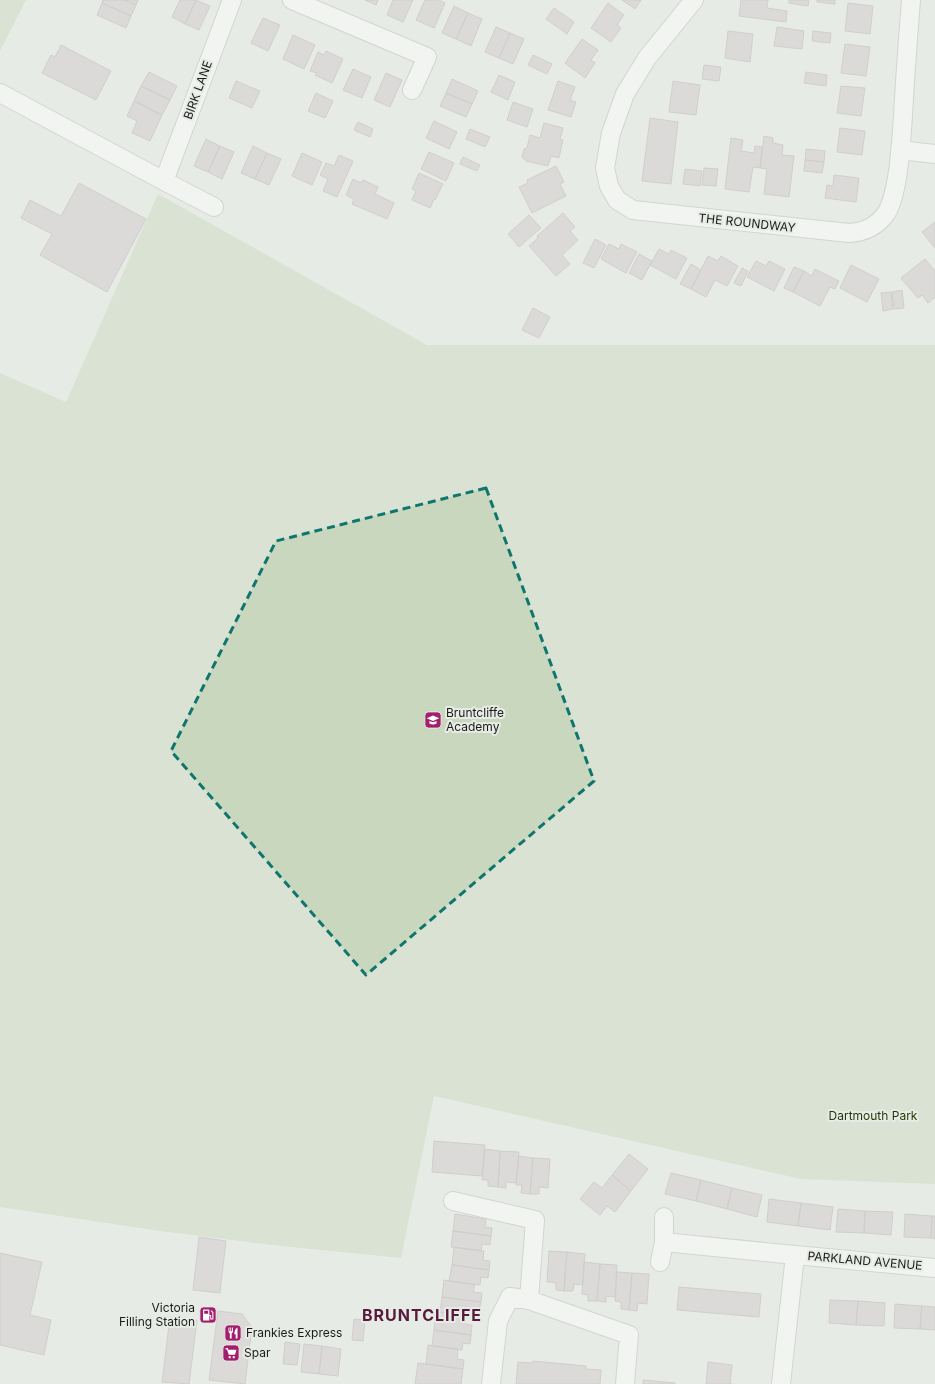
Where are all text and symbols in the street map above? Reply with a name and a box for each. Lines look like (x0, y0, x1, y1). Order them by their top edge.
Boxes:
street label: BIRK LANE (180, 58, 215, 121)
street label: THE ROUNDWAY (698, 210, 796, 235)
place label: Bruntcliffe Academy (446, 705, 504, 734)
school or university icon: Bruntcliffe Academy (423, 710, 443, 730)
park label: Dartmouth Park (829, 1108, 918, 1123)
street label: PARKLAND AVENUE (807, 1248, 923, 1273)
place label: Victoria Filling Station (119, 1300, 195, 1329)
fuel station icon: Victoria Filling Station (198, 1305, 218, 1325)
district label: BRUNTCLIFFE (362, 1305, 482, 1325)
restaurant icon: Frankies Express (223, 1323, 243, 1343)
place label: Frankies Express (246, 1325, 342, 1340)
supermarket icon: Spar (221, 1343, 241, 1363)
place label: Spar (244, 1345, 271, 1360)

